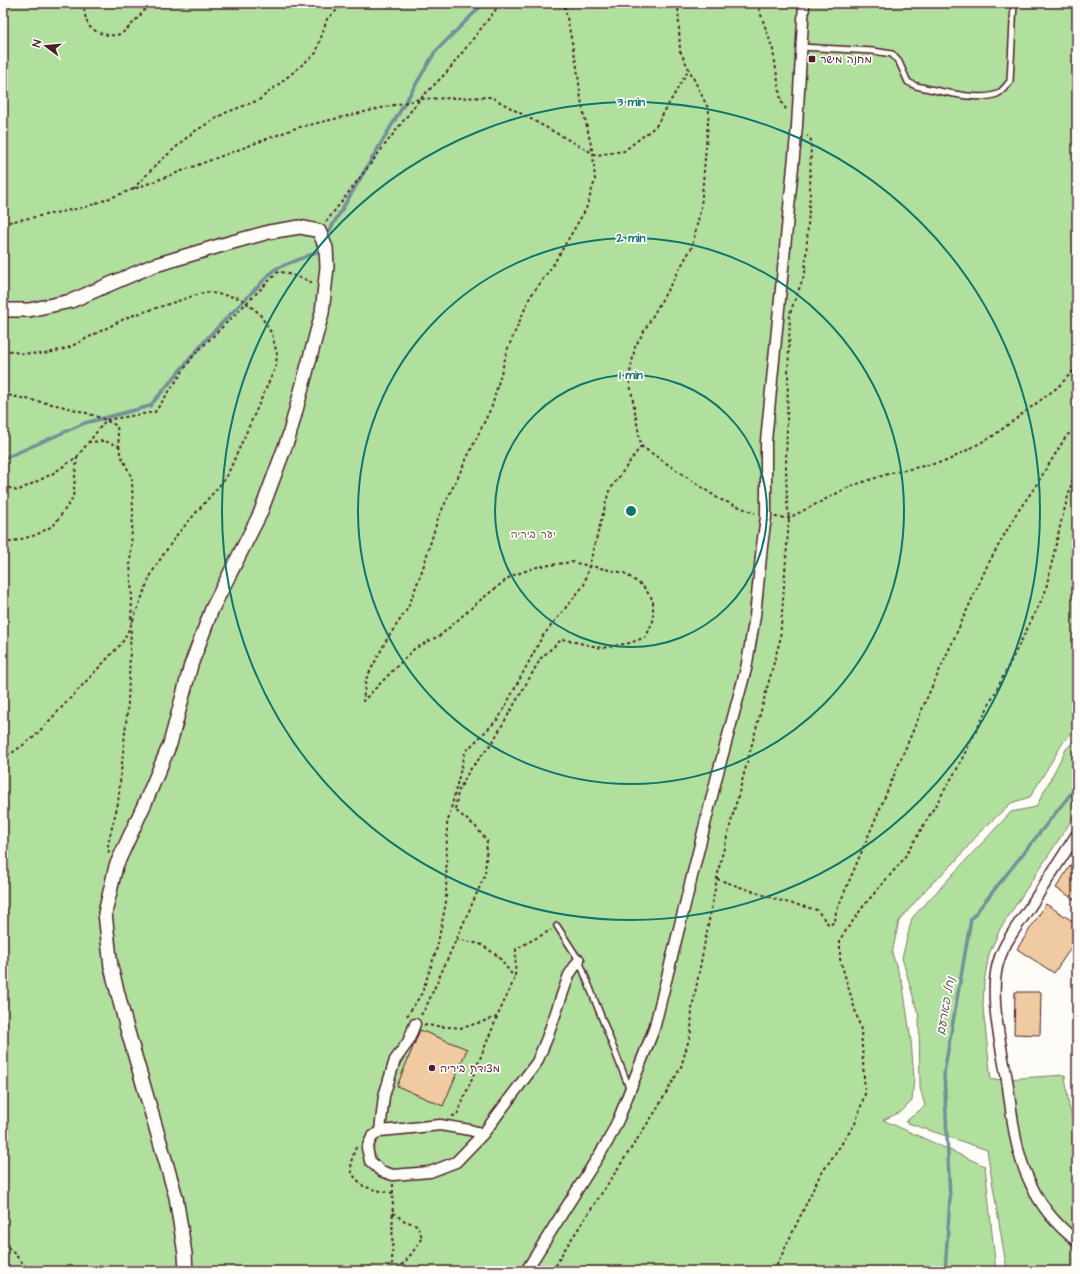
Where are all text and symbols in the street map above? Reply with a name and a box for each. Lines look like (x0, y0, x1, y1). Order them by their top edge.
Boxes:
north arrow (26, 26, 66, 66)
text: N (29, 38, 45, 49)
place label: מחנה מישר (820, 52, 872, 67)
marker: מחנה מישר (807, 54, 817, 64)
text: 3 min (616, 94, 645, 111)
text: 2 min (616, 230, 645, 247)
text: 1 min (619, 367, 643, 384)
centre of rings (624, 504, 638, 518)
park label: יער ביריה (510, 527, 556, 542)
water label: נחל פארעם (933, 974, 960, 1036)
place label: מצודת ביריה (440, 1061, 500, 1076)
marker: מצודת ביריה (427, 1063, 437, 1073)

